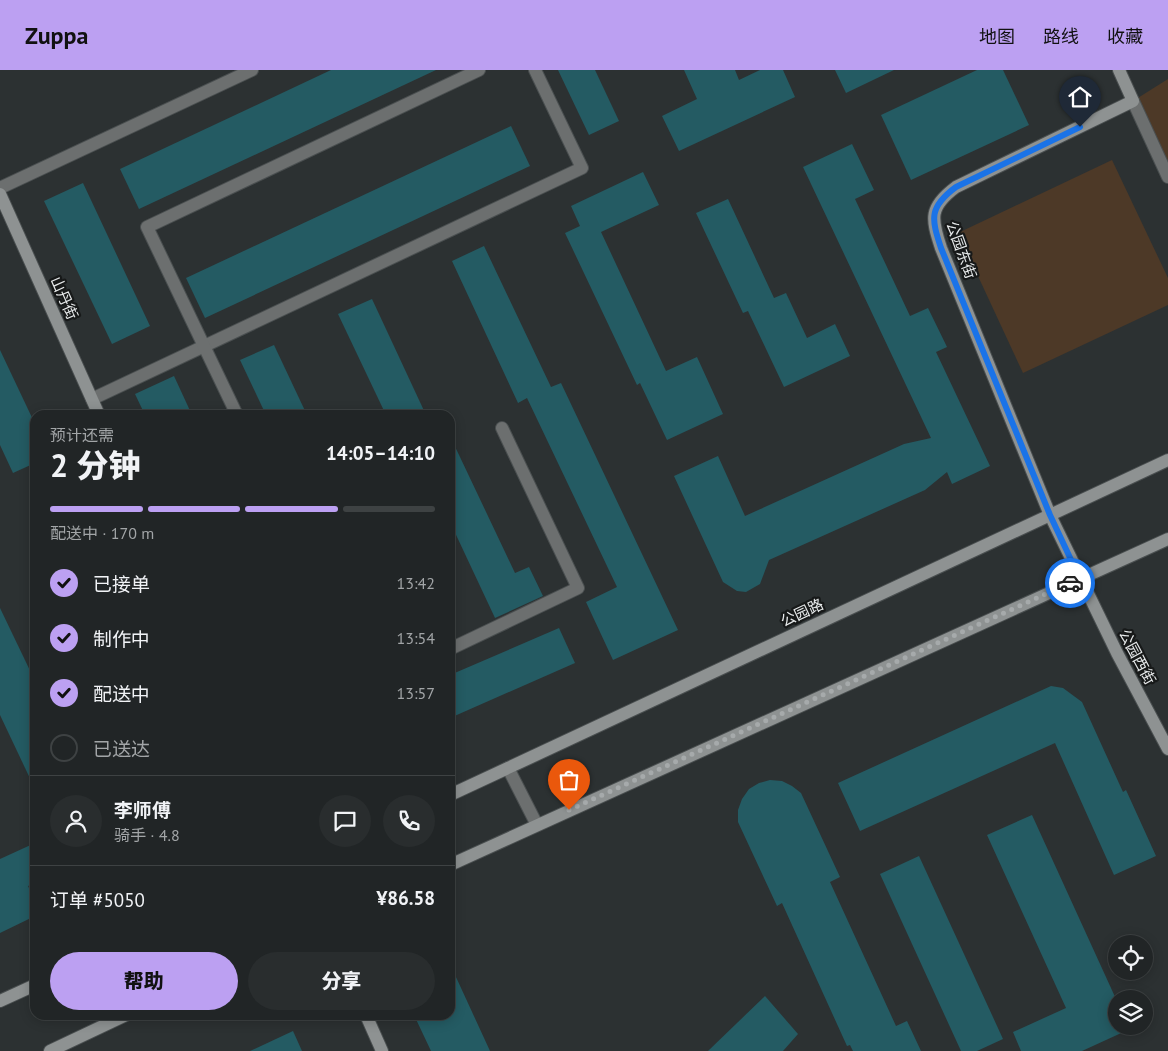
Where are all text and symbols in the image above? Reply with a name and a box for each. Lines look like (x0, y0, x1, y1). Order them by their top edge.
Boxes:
text: Zuppa (25, 20, 88, 51)
text: 地图 (979, 25, 1015, 48)
text: 路线 (1043, 25, 1079, 48)
text: 收藏 (1107, 25, 1143, 48)
pin (1059, 76, 1101, 127)
icon: home (1066, 83, 1094, 111)
street label: 公园东街 (942, 218, 981, 281)
street label: 山丹街 (47, 273, 82, 322)
text: 预计还需 (50, 425, 114, 445)
text: 14:05–14:10 (326, 441, 435, 465)
text: 2 分钟 (50, 444, 140, 486)
text: 配送中 · 170 m (50, 523, 154, 543)
courier (1045, 558, 1095, 608)
icon: check (50, 569, 78, 597)
icon: car (1056, 569, 1084, 597)
text: 已接单 (93, 572, 150, 596)
text: 13:42 (397, 573, 435, 593)
street label: 公园路 (777, 594, 826, 631)
icon: check (50, 624, 78, 652)
street label: 公园西街 (1115, 626, 1160, 688)
text: 制作中 (93, 627, 150, 651)
text: 13:54 (397, 628, 435, 648)
icon: check (50, 679, 78, 707)
text: 配送中 (93, 682, 150, 706)
text: 13:57 (397, 683, 435, 703)
text: 已送达 (93, 737, 150, 761)
pin (548, 759, 590, 810)
icon: bag (555, 766, 583, 794)
button: person (50, 795, 102, 847)
button: chat (319, 795, 371, 847)
button: phone (383, 795, 435, 847)
text: 李师傅 (114, 798, 171, 822)
text: 骑手 · 4.8 (114, 825, 180, 845)
text: ¥86.58 (376, 886, 435, 910)
text: 订单 #5050 (50, 888, 145, 912)
map controls (1108, 935, 1153, 1035)
button: locate (1108, 935, 1153, 980)
button: 帮助 (50, 952, 238, 1010)
button: 分享 (248, 952, 435, 1010)
button: layers (1108, 990, 1153, 1035)

